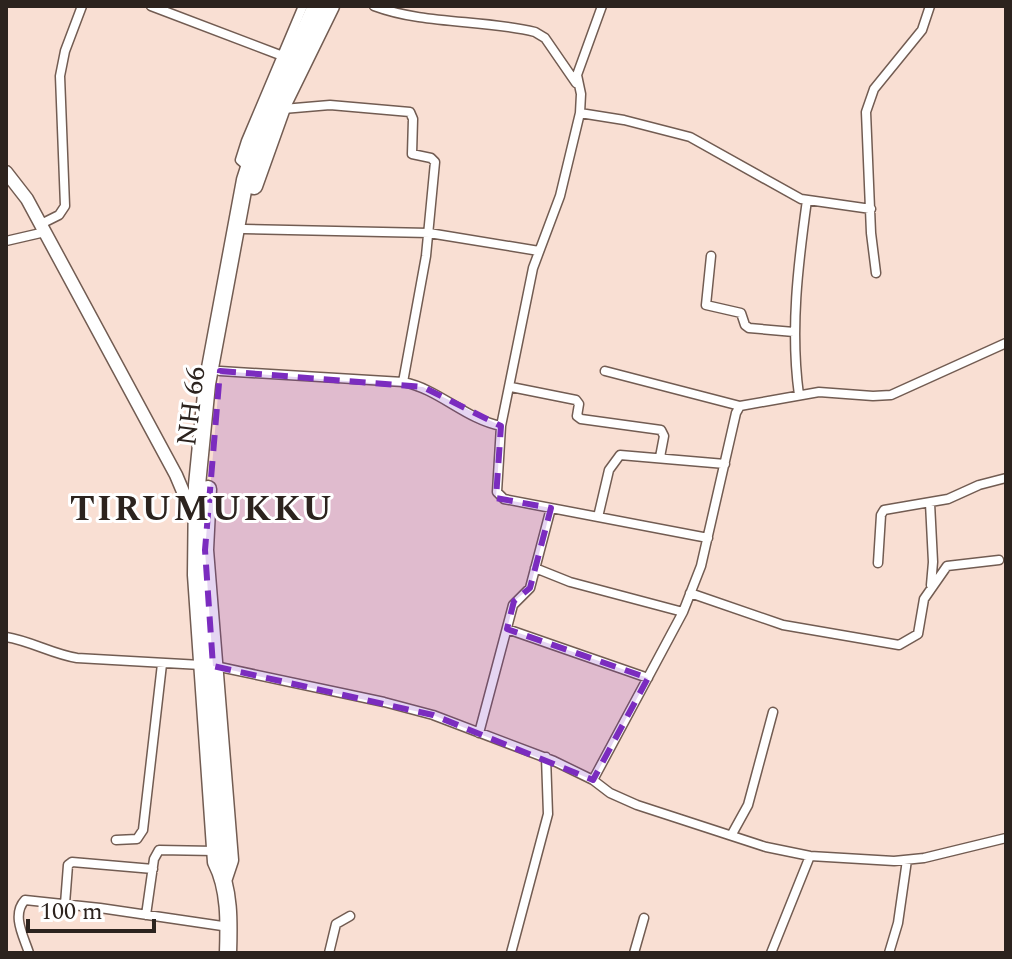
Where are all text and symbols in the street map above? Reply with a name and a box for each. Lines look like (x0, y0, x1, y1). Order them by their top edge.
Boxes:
street label: NH 66 (165, 364, 218, 448)
district label: TIRUMUKKU (70, 482, 334, 537)
scale bar (28, 883, 154, 933)
text: 100 m (40, 894, 103, 930)

